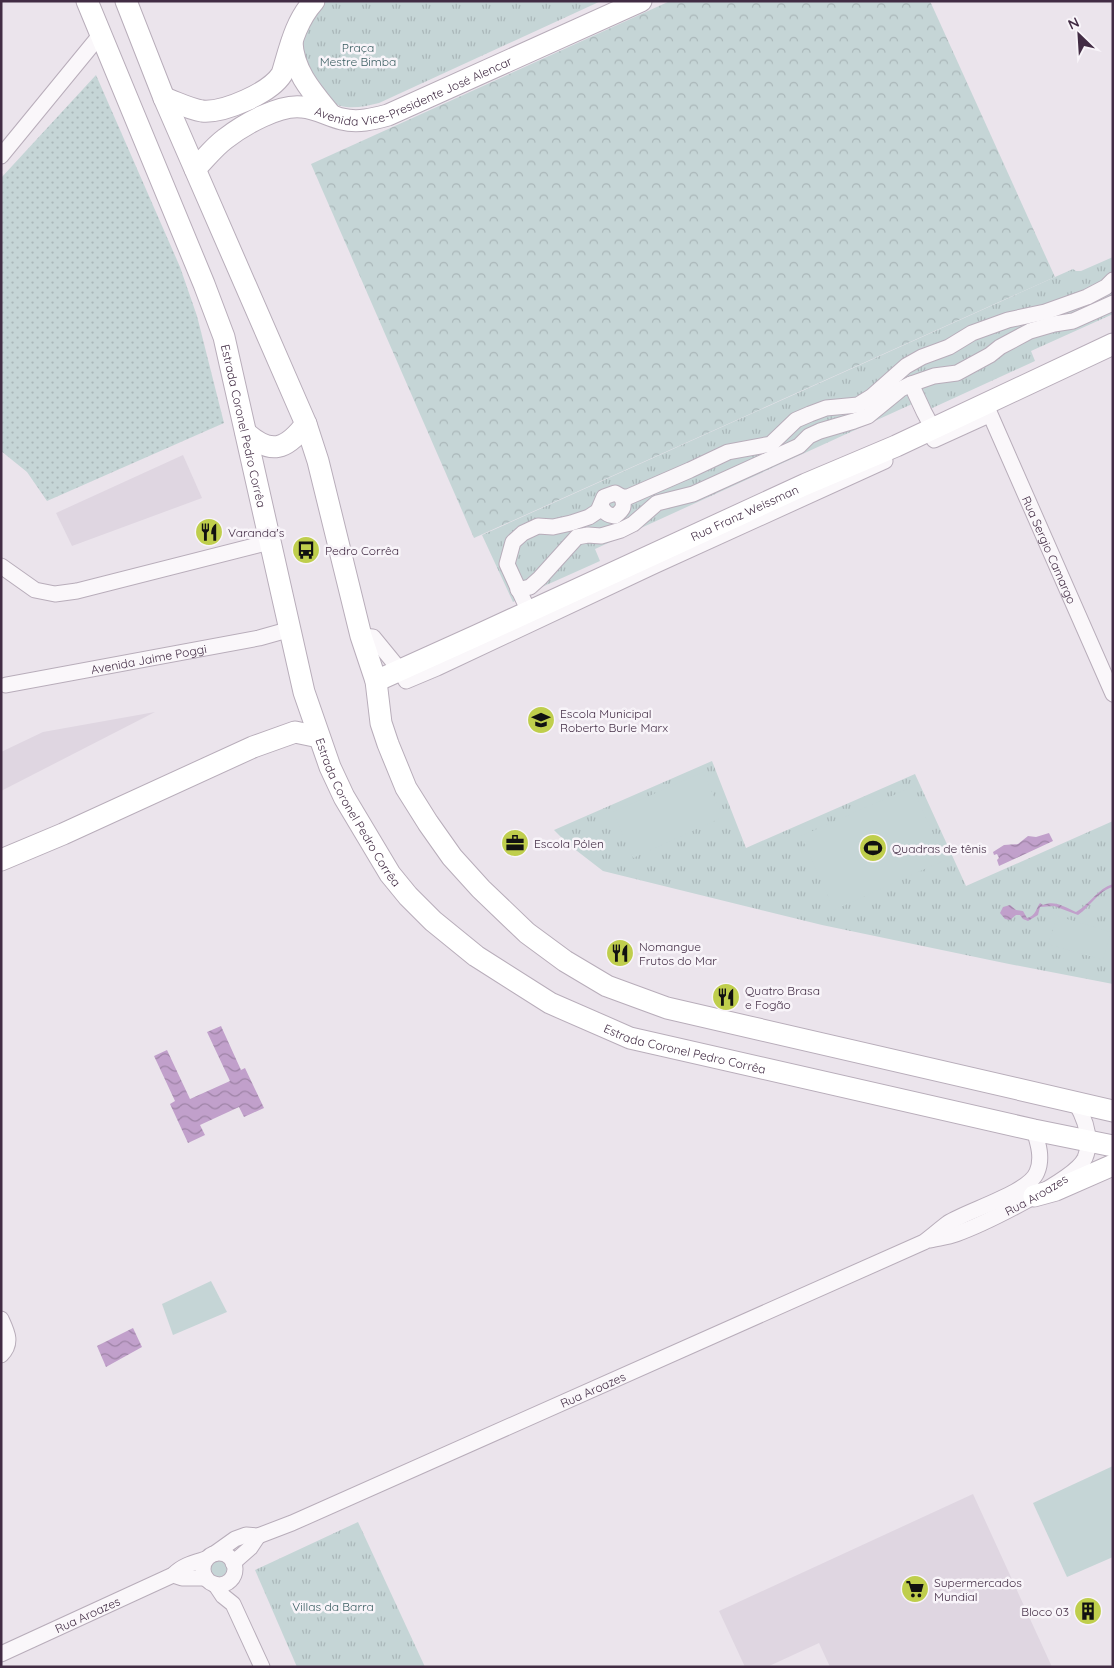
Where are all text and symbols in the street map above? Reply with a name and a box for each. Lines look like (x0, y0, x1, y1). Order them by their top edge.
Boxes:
north arrow (1054, 10, 1104, 60)
text: N (1065, 13, 1082, 34)
park label: Praça Mestre Bimba (320, 40, 396, 69)
street label: Avenida Vice-Presidente José Alencar (313, 53, 514, 128)
street label: Estrada Coronel Pedro Corrêa (218, 343, 270, 509)
street label: Rua Franz Weissman (688, 481, 801, 544)
street label: Rua Sergio Camargo (1019, 493, 1080, 606)
restaurant icon: Varanda's (194, 517, 224, 547)
place label: Varanda's (228, 525, 285, 540)
bus stop icon: Pedro Corrêa (291, 535, 321, 565)
place label: Pedro Corrêa (325, 543, 399, 558)
street label: Avenida Jaime Poggi (89, 640, 208, 677)
school or university icon: Escola Municipal Roberto Burle Marx (526, 705, 556, 735)
place label: Escola Municipal Roberto Burle Marx (560, 706, 668, 735)
street label: Estrada Coronel Pedro Corrêa (313, 736, 404, 889)
office icon: Escola Pólen (500, 828, 530, 858)
sports icon: Quadras de tênis (858, 833, 888, 863)
place label: Escola Pólen (534, 836, 604, 851)
place label: Quadras de tênis (892, 841, 987, 856)
restaurant icon: Nomangue Frutos do Mar (605, 938, 635, 968)
place label: Nomangue Frutos do Mar (639, 939, 717, 968)
restaurant icon: Quatro Brasa e Fogão (711, 982, 741, 1012)
place label: Quatro Brasa e Fogão (745, 983, 820, 1012)
street label: Estrada Coronel Pedro Corrêa (602, 1020, 767, 1076)
street label: Rua Aroazes (1002, 1170, 1071, 1218)
street label: Rua Aroazes (558, 1368, 628, 1410)
supermarket icon: Supermercados Mundial (900, 1574, 930, 1604)
place label: Supermercados Mundial (934, 1575, 1022, 1604)
street label: Rua Aroazes (52, 1593, 123, 1636)
building icon: Bloco 03 (1073, 1596, 1103, 1626)
park label: Villas da Barra (292, 1599, 374, 1614)
place label: Bloco 03 (1021, 1604, 1069, 1619)

